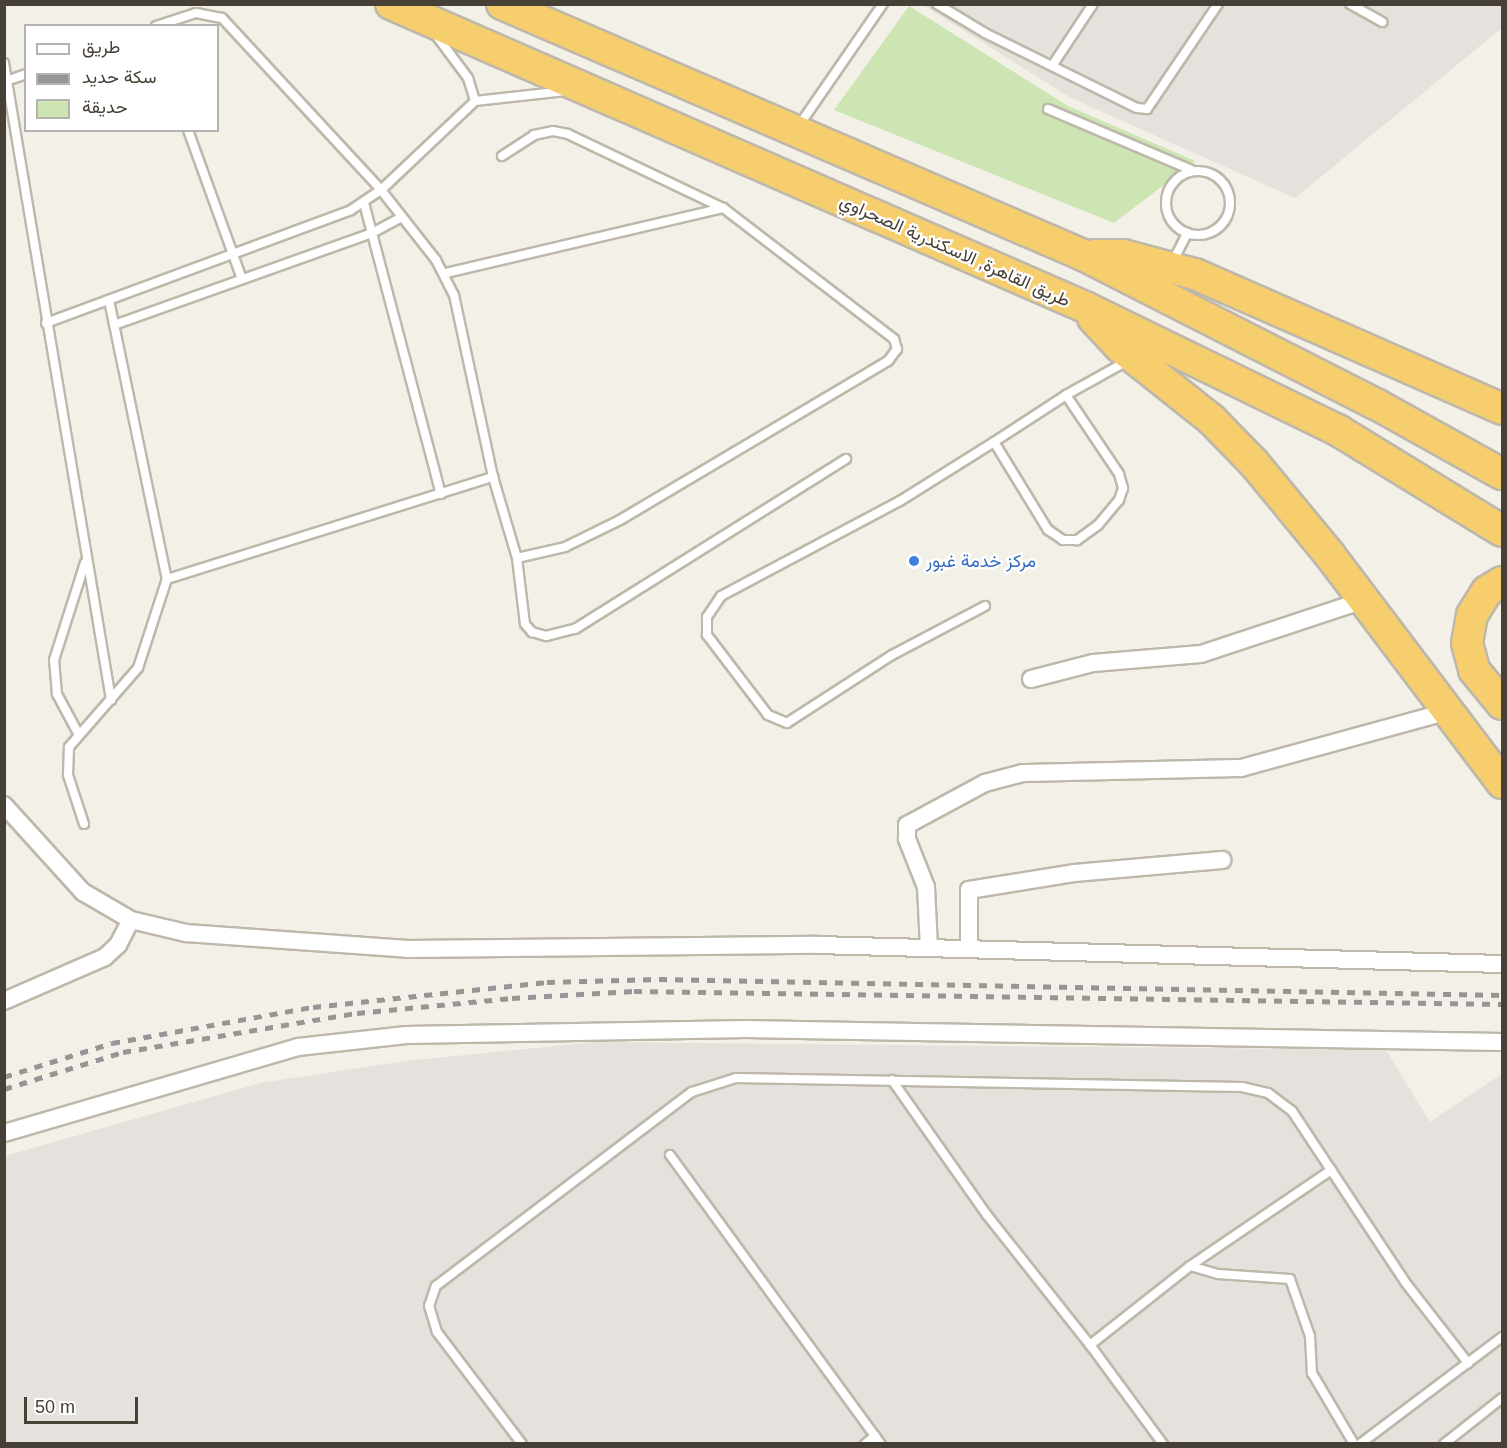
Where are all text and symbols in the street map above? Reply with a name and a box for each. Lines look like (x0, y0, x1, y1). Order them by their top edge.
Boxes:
legend (24, 24, 219, 132)
text: طريق (82, 37, 120, 57)
text: سكة حديد (82, 67, 157, 87)
text: حديقة (82, 97, 128, 117)
street label: طريق القاهرة, الاسكندرية الصحراوي (836, 190, 1074, 312)
place label: مركز خدمة غبور (926, 550, 1036, 572)
marker: مركز خدمة غبور (907, 554, 921, 568)
scale bar (27, 1385, 141, 1423)
text: 50 m (35, 1397, 75, 1417)

